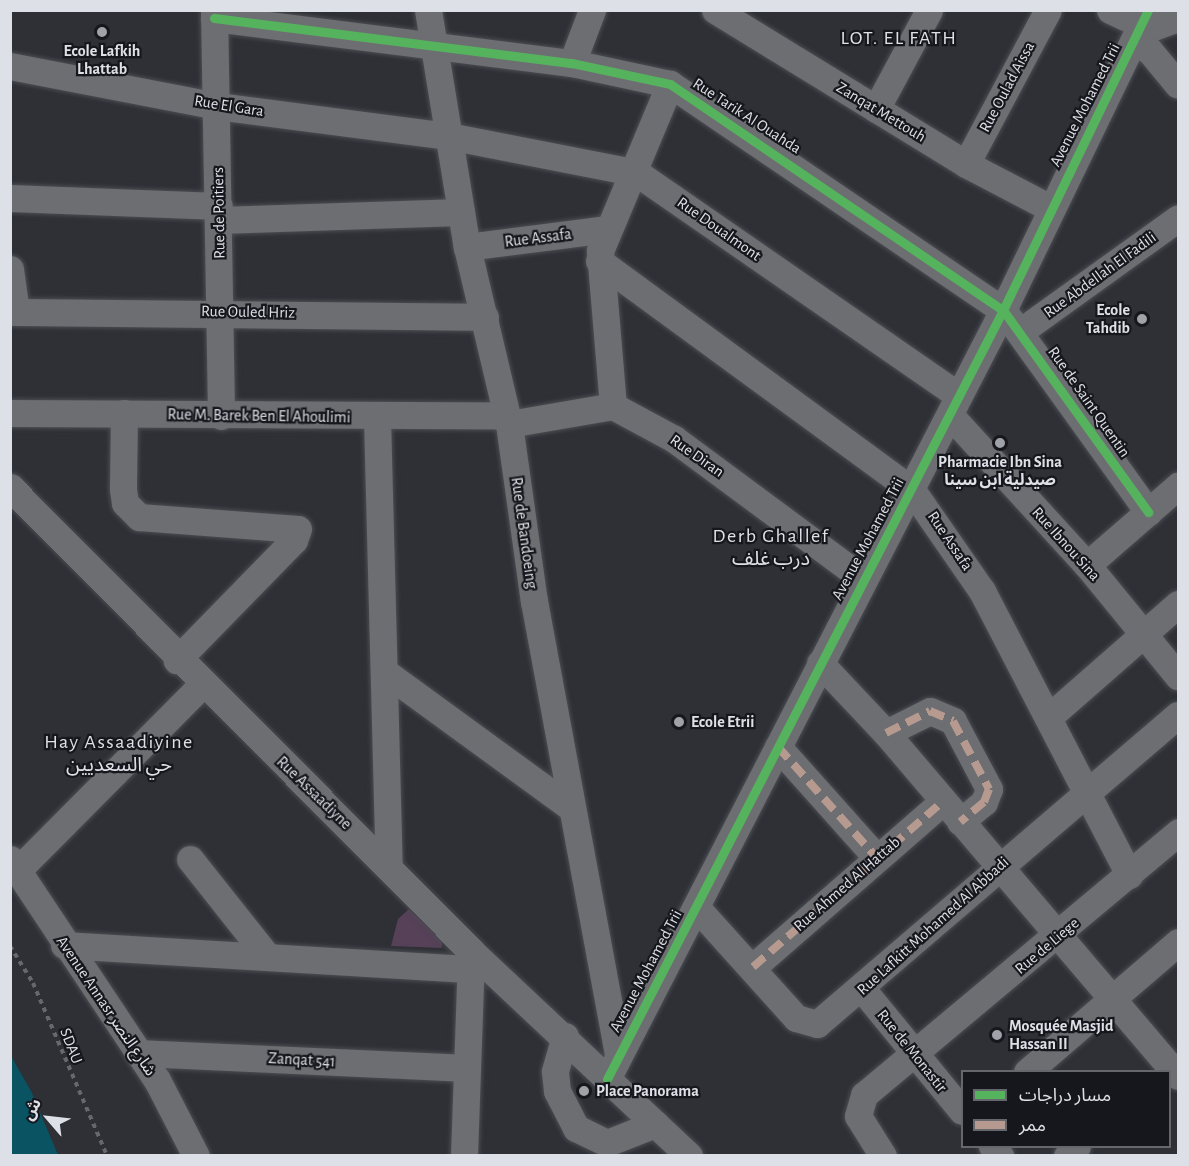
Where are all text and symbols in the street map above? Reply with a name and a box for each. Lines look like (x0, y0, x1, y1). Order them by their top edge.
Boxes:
marker: Ecole Lafkih Lhattab (95, 25, 109, 39)
district label: LOT. EL FATH (841, 26, 957, 50)
street label: Rue Oulad Aissa (975, 39, 1039, 135)
street label: Avenue Mohamed Trii (1046, 40, 1124, 170)
place label: Ecole Lafkih Lhattab (64, 41, 140, 79)
street label: Rue Tarik Al Ouahda (689, 74, 805, 158)
street label: Zanqat Mettouh (833, 78, 929, 146)
street label: Rue El Gara (193, 91, 265, 121)
street label: Rue de Poitiers (209, 167, 229, 259)
street label: Rue Doualmont (673, 193, 765, 265)
street label: Rue Assafa (504, 224, 572, 252)
street label: Rue Abdellah El Fadili (1040, 228, 1160, 322)
place label: Ecole Tahdib (1086, 300, 1130, 338)
street label: Rue Ouled Hriz (201, 302, 295, 322)
marker: Ecole Tahdib (1135, 312, 1149, 326)
street label: Rue de Saint Quentin (1044, 343, 1134, 461)
street label: Rue M. Barek Ben El Ahoulimi (167, 405, 351, 427)
street label: Rue Diran (666, 431, 728, 481)
marker: Pharmacie Ibn Sina صيدلية ابن سينا (993, 436, 1007, 450)
place label: Pharmacie Ibn Sina صيدلية ابن سينا (938, 452, 1062, 490)
street label: Avenue Mohamed Trii (828, 475, 908, 603)
street label: Rue de Bandoeing (507, 476, 541, 590)
street label: Rue Ibnou Sina (1028, 503, 1104, 585)
street label: Rue Assafa (923, 508, 977, 574)
district label: Derb Ghallef درب غلف (713, 525, 829, 572)
place label: Ecole Etrii (691, 712, 754, 732)
marker: Ecole Etrii (672, 715, 686, 729)
district label: Hay Assaadiyine حي السعديين (44, 730, 194, 777)
street label: Rue Assaadiyne (272, 752, 356, 834)
street label: Rue Ahmed Al Hattab (790, 832, 904, 936)
street label: Rue Lafkitt Mohamed Al Abbadi (853, 853, 1013, 999)
street label: Avenue Mohamed Trii (606, 907, 686, 1035)
street label: Rue de Liege (1011, 914, 1083, 978)
street label: Avenue Annasr شارع النصر (52, 932, 160, 1080)
street label: Rue de Monastir (873, 1006, 951, 1096)
place label: Mosquée Masjid Hassan II (1009, 1016, 1113, 1054)
street label: SDAU (55, 1025, 87, 1067)
marker: Mosquée Masjid Hassan II (990, 1028, 1004, 1042)
street label: Zanqat 541 (268, 1049, 336, 1071)
legend (961, 1070, 1171, 1148)
place label: Place Panorama (596, 1081, 699, 1101)
marker: Place Panorama (577, 1084, 591, 1098)
text: مسار دراجات (1019, 1087, 1111, 1105)
north arrow (18, 1088, 78, 1148)
text: ش (20, 1096, 44, 1123)
text: ممر (1019, 1117, 1046, 1135)

